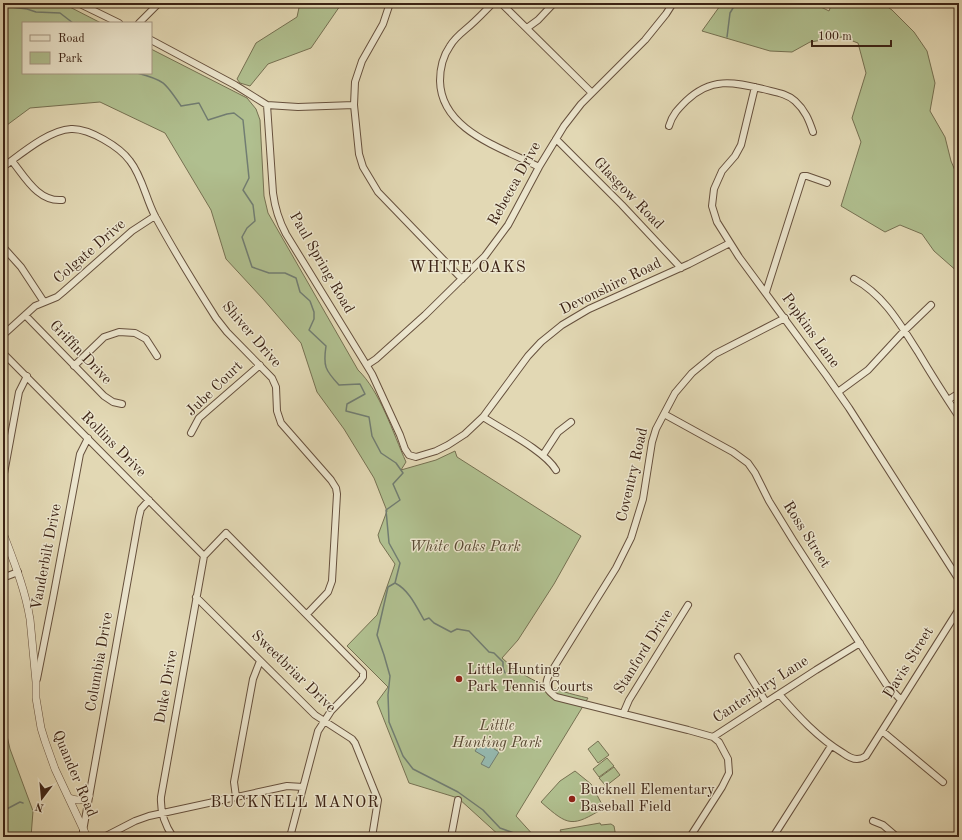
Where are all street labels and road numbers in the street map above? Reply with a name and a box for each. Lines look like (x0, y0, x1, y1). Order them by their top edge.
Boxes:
street label: Rebecca Drive (486, 140, 544, 228)
street label: Glasgow Road (590, 155, 666, 233)
street label: Paul Spring Road (286, 210, 356, 316)
street label: Colgate Drive (51, 217, 129, 287)
street label: Devonshire Road (558, 256, 664, 318)
street label: Popkins Lane (778, 291, 842, 371)
street label: Shiver Drive (218, 299, 284, 371)
street label: Griffin Drive (46, 318, 114, 388)
street label: Jube Court (184, 359, 246, 419)
street label: Rollins Drive (78, 410, 148, 480)
street label: Coventry Road (615, 426, 651, 523)
street label: Ross Street (780, 499, 832, 571)
street label: Vanderbilt Drive (29, 502, 65, 611)
street label: Stanford Drive (612, 607, 676, 697)
street label: Columbia Drive (84, 611, 116, 713)
street label: Davis Street (881, 625, 937, 701)
street label: Sweetbriar Drive (248, 628, 338, 716)
street label: Duke Drive (153, 649, 181, 725)
street label: Canterbury Lane (711, 654, 811, 726)
street label: Quander Road (49, 728, 99, 820)

